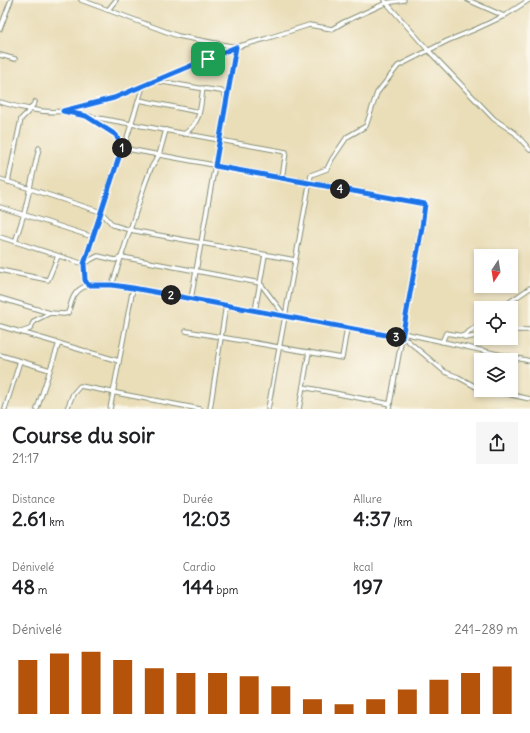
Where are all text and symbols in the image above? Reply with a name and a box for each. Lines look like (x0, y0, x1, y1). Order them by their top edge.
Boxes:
pin (191, 42, 225, 76)
icon: arrive (197, 48, 219, 70)
pin: 1 (112, 138, 132, 158)
text: 1 (120, 141, 124, 155)
pin: 4 (330, 179, 350, 199)
text: 4 (337, 182, 343, 196)
north arrow (474, 249, 518, 293)
map controls (474, 249, 518, 397)
pin: 2 (161, 285, 181, 305)
text: 2 (168, 288, 174, 302)
button: locate (474, 301, 518, 345)
pin: 3 (386, 327, 406, 347)
text: 3 (393, 330, 399, 344)
button: layers (474, 353, 518, 397)
text: Course du soir (12, 421, 155, 449)
button: share (476, 422, 518, 464)
text: 21:17 (12, 450, 39, 467)
text: Distance (12, 492, 55, 506)
text: Durée (183, 492, 213, 506)
text: Allure (353, 492, 382, 506)
text: 2.61 (12, 506, 47, 531)
text: 12:03 (183, 506, 231, 531)
text: 4:37 (353, 506, 391, 531)
text: km (47, 515, 64, 529)
text: /km (391, 515, 412, 529)
text: Dénivelé (12, 560, 54, 574)
text: Cardio (183, 560, 216, 574)
text: kcal (353, 560, 373, 574)
text: 48 (12, 574, 35, 599)
text: 144 (183, 574, 214, 599)
text: 197 (353, 574, 383, 599)
text: m (35, 583, 47, 597)
text: bpm (214, 583, 238, 597)
text: Dénivelé (12, 621, 62, 638)
text: 241–289 m (455, 621, 518, 638)

